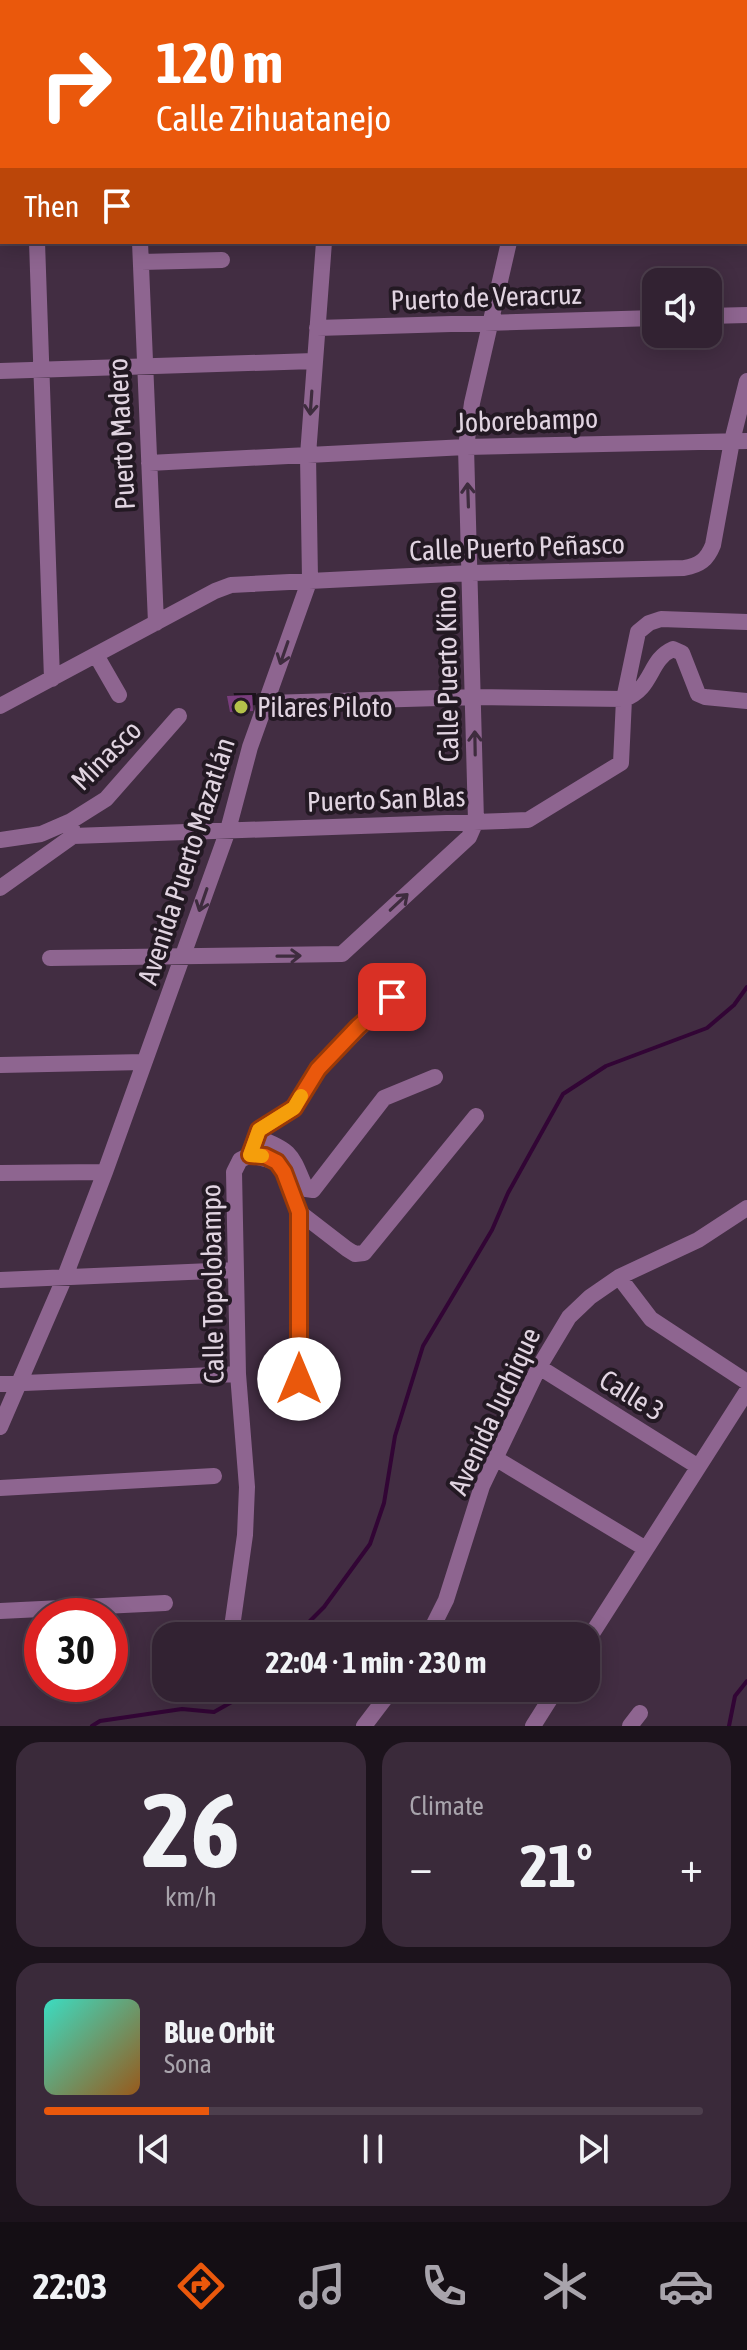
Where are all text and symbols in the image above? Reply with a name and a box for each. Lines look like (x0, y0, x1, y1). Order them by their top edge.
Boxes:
text: 120 m (156, 31, 283, 95)
icon: right (24, 32, 128, 136)
text: Calle Zihuatanejo (156, 97, 391, 139)
icon: arrive (95, 184, 139, 228)
text: Then (24, 189, 79, 223)
map controls (642, 268, 722, 348)
button: sound (642, 268, 722, 348)
street label: Puerto de Veracruz (390, 278, 582, 316)
street label: Puerto Madero (101, 357, 141, 511)
one-way arrow (303, 389, 318, 416)
street label: Joborebampo (455, 402, 599, 438)
one-way arrow (461, 482, 476, 509)
street label: Calle Puerto Peñasco (409, 527, 625, 567)
street label: Calle Puerto Kino (429, 586, 465, 762)
one-way arrow (276, 640, 291, 665)
place label: Pilares Piloto (257, 691, 393, 723)
marker: Pilares Piloto (232, 698, 250, 716)
street label: Minasco (65, 714, 147, 796)
one-way arrow (467, 730, 483, 757)
street label: Avenida Puerto Mazatlán (131, 734, 241, 988)
street label: Puerto San Blas (306, 780, 466, 818)
one-way arrow (195, 887, 210, 912)
one-way arrow (389, 892, 409, 911)
one-way arrow (275, 948, 302, 963)
pin (358, 963, 426, 1031)
icon: arrive (370, 975, 414, 1019)
street label: Calle Topolobampo (194, 1184, 230, 1384)
street label: Avenida Juchique (441, 1323, 547, 1499)
position arrow (257, 1337, 341, 1421)
street label: Calle 3 (594, 1363, 670, 1427)
speed limit sign: 30 (24, 1598, 128, 1702)
text: 22:04 · 1 min · 230 m (266, 1645, 486, 1679)
text: 26 (142, 1770, 240, 1889)
text: Climate (410, 1791, 484, 1821)
text: 21° (520, 1831, 593, 1900)
text: − (410, 1841, 432, 1891)
text: + (680, 1841, 703, 1891)
text: km/h (165, 1882, 217, 1912)
text: Blue Orbit (164, 2015, 275, 2049)
text: Sona (164, 2049, 212, 2079)
icon: previous (132, 2127, 176, 2171)
icon: pause (351, 2127, 395, 2171)
icon: next (571, 2127, 615, 2171)
icon: directions (173, 2258, 229, 2314)
icon: music (294, 2258, 350, 2314)
icon: phone (416, 2258, 472, 2314)
icon: climate (537, 2258, 593, 2314)
icon: car (658, 2258, 714, 2314)
text: 22:03 (33, 2265, 107, 2307)

